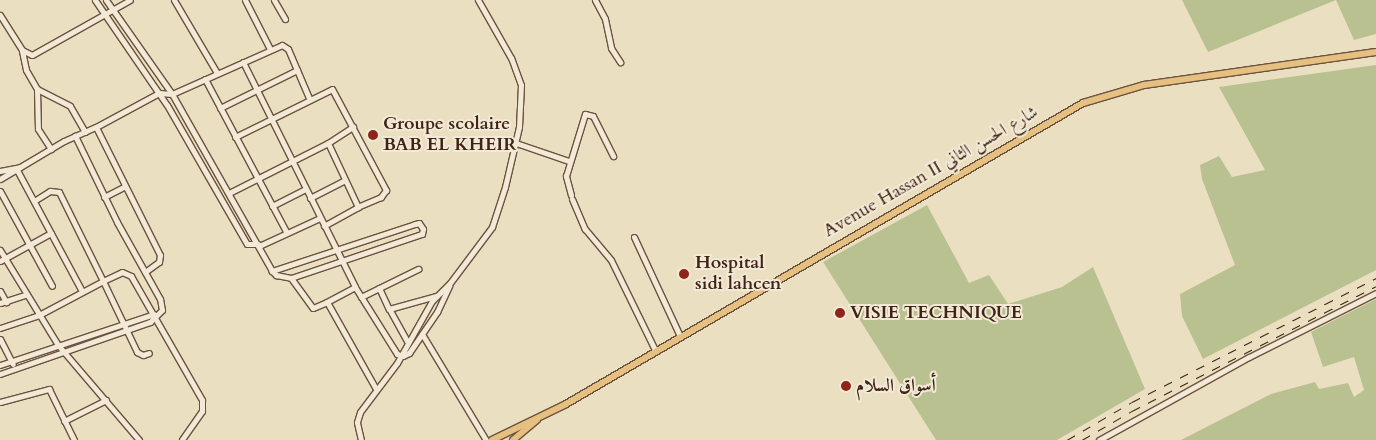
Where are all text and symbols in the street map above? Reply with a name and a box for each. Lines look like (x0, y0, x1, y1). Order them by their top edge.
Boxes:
street label: Avenue Hassan II شارع الحسن الثاني (820, 102, 1042, 242)
place label: Groupe scolaire BAB EL KHEIR (383, 114, 516, 156)
marker: Groupe scolaire BAB EL KHEIR (367, 129, 379, 141)
place label: Hospital sidi lahcen (695, 253, 781, 296)
marker: Hospital sidi lahcen (677, 267, 691, 281)
place label: VISIE TECHNIQUE (850, 302, 1022, 324)
marker: VISIE TECHNIQUE (834, 307, 846, 319)
place label: أسواق السلام (856, 375, 936, 397)
marker: أسواق السلام (840, 380, 852, 392)

